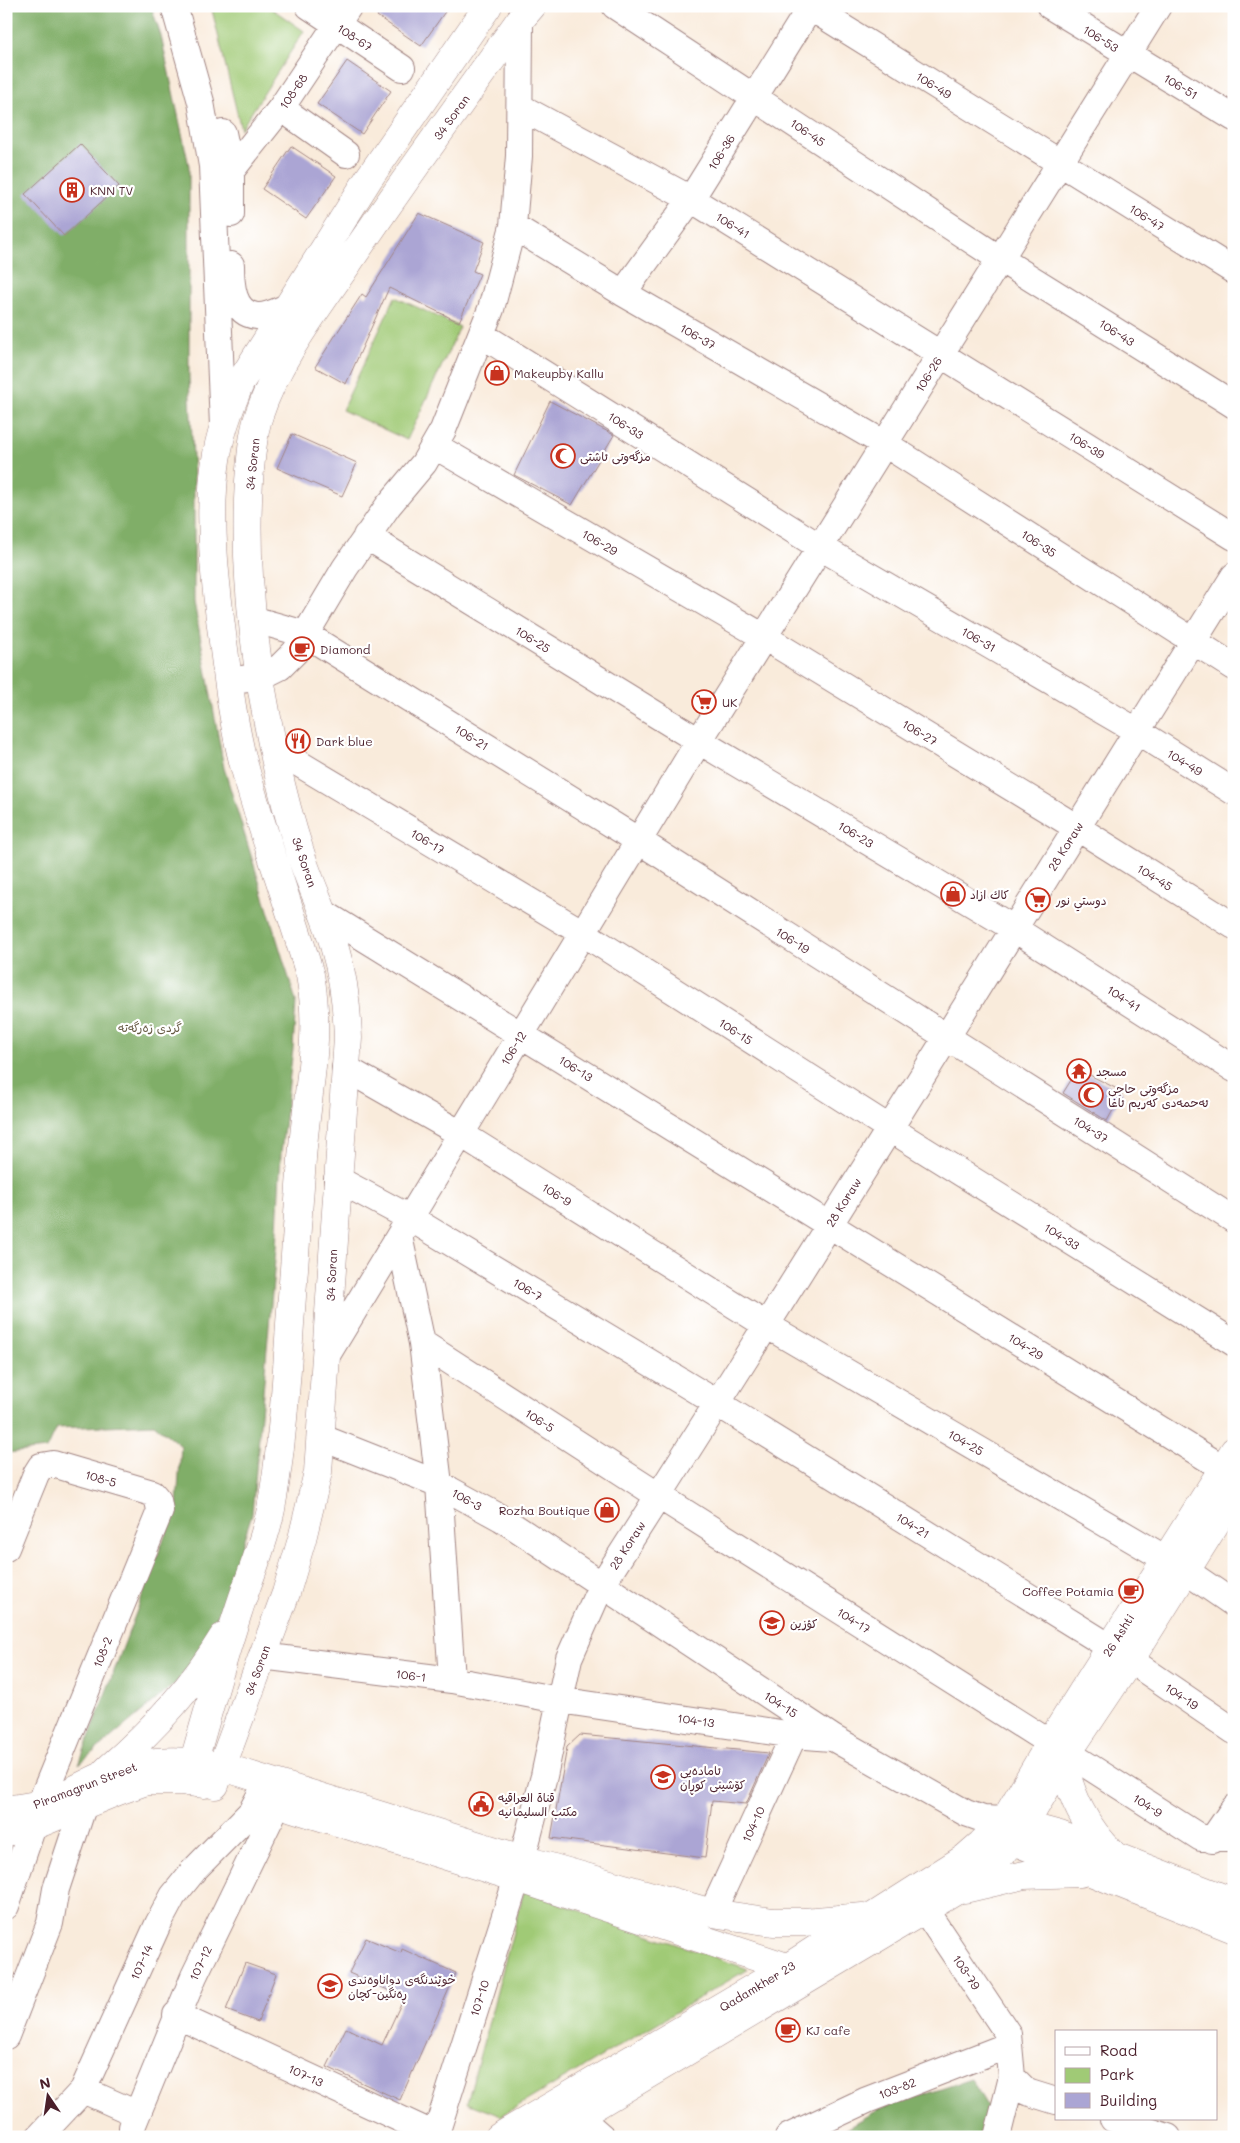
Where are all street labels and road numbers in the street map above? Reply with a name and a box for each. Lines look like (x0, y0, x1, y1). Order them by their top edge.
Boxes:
street label: 108-67 (334, 20, 376, 55)
street label: 106-53 (1080, 21, 1122, 55)
street label: 106-49 (913, 68, 955, 102)
street label: 106-51 (1161, 69, 1201, 103)
street label: 108-68 (275, 70, 311, 112)
street label: 34 Soran (429, 91, 473, 143)
street label: 106-45 (787, 114, 829, 150)
street label: 106-36 (704, 131, 738, 173)
street label: 106-47 (1126, 200, 1168, 234)
street label: 106-41 (713, 208, 753, 242)
street label: 106-43 (1096, 315, 1138, 349)
street label: 106-37 (677, 319, 719, 353)
street label: 106-26 (911, 353, 945, 395)
street label: 106-33 (605, 408, 647, 442)
street label: 106-39 (1066, 428, 1108, 462)
street label: 34 Soran (241, 437, 263, 491)
street label: 106-29 (579, 525, 621, 559)
street label: 106-35 (1018, 526, 1060, 560)
street label: 106-25 (512, 622, 554, 656)
street label: 106-31 (959, 623, 999, 655)
street label: 106-27 (899, 715, 941, 749)
street label: 106-21 (452, 720, 492, 754)
street label: 104-49 (1164, 745, 1206, 779)
street label: 106-23 (835, 817, 877, 851)
street label: 28 Koraw (1044, 818, 1086, 874)
street label: 106-17 (408, 825, 448, 858)
street label: 34 Soran (289, 835, 321, 889)
street label: 104-45 (1134, 860, 1176, 894)
street label: 106-19 (773, 923, 813, 957)
street label: 104-41 (1104, 981, 1144, 1015)
street label: 106-15 (716, 1014, 756, 1048)
street label: 106-12 (497, 1028, 529, 1068)
street label: 106-13 (556, 1051, 596, 1085)
street label: 104-37 (1070, 1112, 1112, 1146)
street label: 28 Koraw (822, 1174, 864, 1230)
street label: 106-9 (539, 1179, 575, 1209)
street label: 104-33 (1041, 1219, 1083, 1253)
street label: 34 Soran (322, 1249, 340, 1301)
street label: 106-7 (510, 1274, 546, 1304)
street label: 104-29 (1005, 1329, 1047, 1363)
street label: 106-5 (522, 1405, 558, 1435)
street label: 104-25 (945, 1425, 987, 1459)
street label: 108-5 (83, 1466, 119, 1490)
street label: 106-3 (449, 1484, 485, 1514)
street label: 104-21 (893, 1508, 933, 1542)
street label: 28 Koraw (605, 1518, 649, 1572)
street label: 104-17 (834, 1603, 874, 1637)
street label: 26 Ashti (1099, 1611, 1137, 1659)
street label: 108-2 (89, 1634, 115, 1670)
street label: 34 Soran (241, 1643, 273, 1697)
street label: 106-1 (395, 1665, 427, 1685)
street label: 104-19 (1162, 1679, 1202, 1713)
street label: 104-15 (761, 1687, 801, 1721)
street label: 104-13 (676, 1709, 716, 1731)
street label: Piramagrun Street (31, 1758, 139, 1812)
street label: 104-9 (1130, 1790, 1166, 1820)
street label: 104-10 (738, 1803, 768, 1844)
street label: 107-14 (126, 1942, 156, 1982)
street label: 107-12 (185, 1943, 215, 1983)
street label: 103-79 (950, 1952, 984, 1992)
street label: Qadamkher 23 (716, 1957, 798, 2015)
street label: 107-10 (466, 1977, 493, 2018)
street label: 107-13 (286, 2060, 326, 2090)
street label: 103-82 (876, 2074, 918, 2102)

